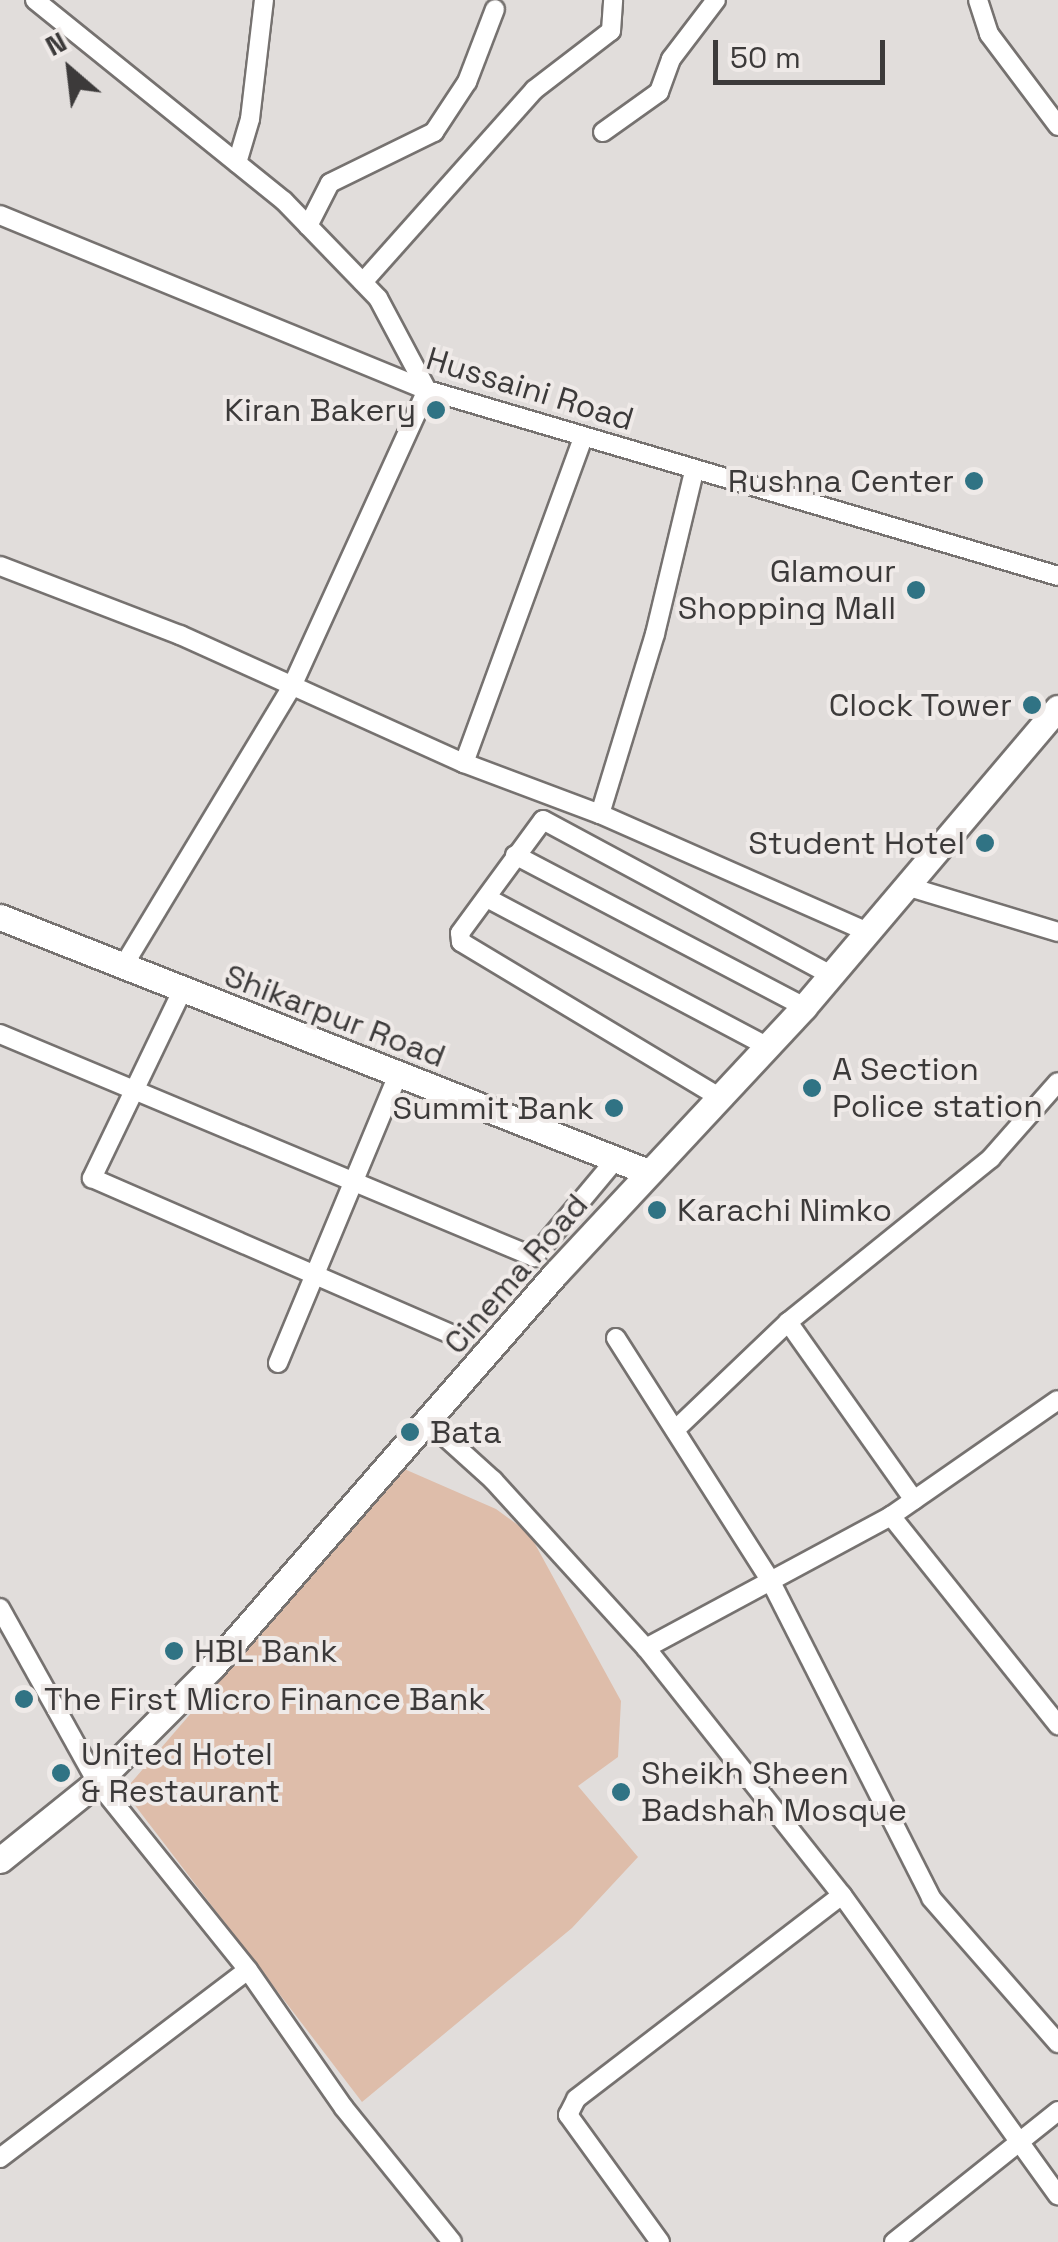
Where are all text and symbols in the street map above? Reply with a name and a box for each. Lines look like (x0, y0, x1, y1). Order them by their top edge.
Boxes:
north arrow (20, 20, 120, 120)
scale bar (718, 20, 890, 82)
text: N (39, 23, 73, 64)
text: 50 m (730, 38, 801, 77)
street label: Hussaini Road (422, 339, 638, 439)
place label: Kiran Bakery (224, 391, 416, 429)
marker: Kiran Bakery (425, 399, 447, 421)
place label: Rushna Center (728, 462, 954, 500)
marker: Rushna Center (963, 470, 985, 492)
place label: Glamour Shopping Mall (678, 553, 896, 628)
marker: Glamour Shopping Mall (905, 579, 927, 601)
place label: Clock Tower (828, 686, 1012, 724)
marker: Clock Tower (1021, 694, 1043, 716)
place label: Student Hotel (748, 824, 965, 862)
marker: Student Hotel (974, 832, 996, 854)
street label: Shikarpur Road (219, 956, 451, 1076)
place label: A Section Police station (832, 1051, 1043, 1126)
marker: A Section Police station (801, 1077, 823, 1099)
place label: Summit Bank (393, 1089, 594, 1127)
marker: Summit Bank (603, 1097, 625, 1119)
street label: Cinema Road (436, 1186, 596, 1362)
place label: Karachi Nimko (677, 1191, 892, 1229)
marker: Karachi Nimko (646, 1199, 668, 1221)
place label: Bata (430, 1413, 502, 1451)
marker: Bata (399, 1421, 421, 1443)
place label: HBL Bank (194, 1632, 338, 1670)
marker: HBL Bank (163, 1640, 185, 1662)
place label: The First Micro Finance Bank (44, 1680, 485, 1718)
marker: The First Micro Finance Bank (13, 1688, 35, 1710)
place label: United Hotel & Restaurant (81, 1736, 280, 1811)
place label: Sheikh Sheen Badshah Mosque (641, 1755, 907, 1830)
marker: United Hotel & Restaurant (50, 1762, 72, 1784)
marker: Sheikh Sheen Badshah Mosque (610, 1781, 632, 1803)

